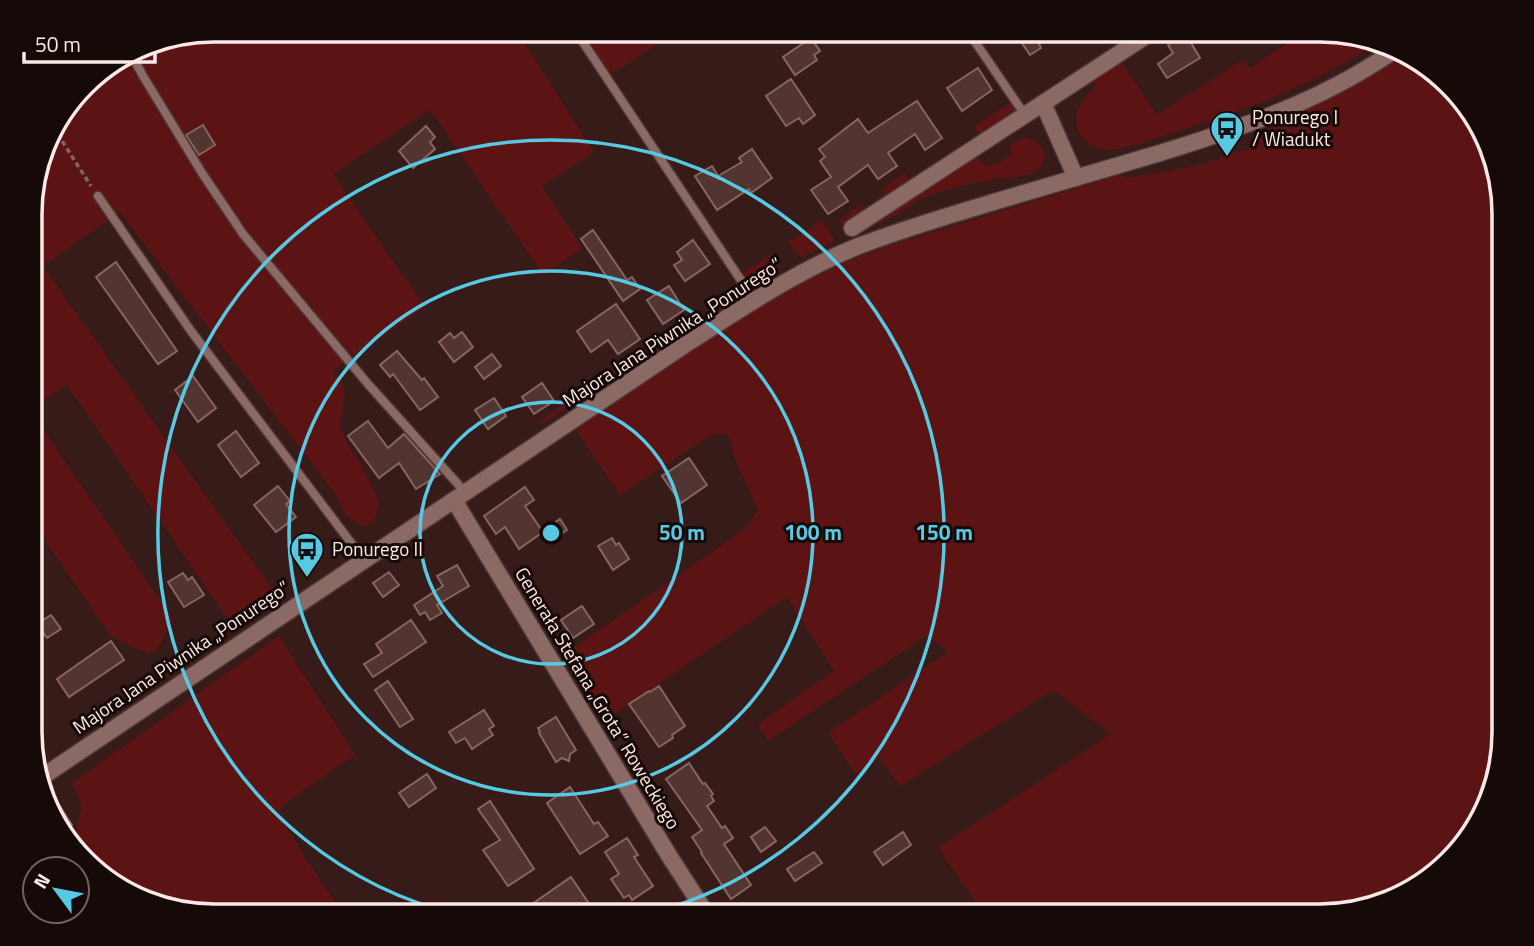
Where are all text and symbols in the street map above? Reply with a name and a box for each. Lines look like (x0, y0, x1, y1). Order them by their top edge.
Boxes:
scale bar (24, 21, 156, 65)
text: 50 m (35, 28, 81, 60)
place label: Ponurego I / Wiadukt (1252, 102, 1338, 153)
bus stop icon: Ponurego I / Wiadukt (1208, 109, 1246, 158)
street label: Majora Jana Piwnika „Ponurego” (556, 249, 787, 414)
text: 50 m (659, 516, 705, 548)
text: 100 m (784, 516, 842, 548)
text: 150 m (915, 516, 973, 548)
centre of rings (539, 521, 563, 545)
bus stop icon: Ponurego II (288, 530, 326, 579)
place label: Ponurego II (332, 534, 423, 563)
street label: Generała Stefana „Grota” Roweckiego (508, 561, 688, 834)
street label: Majora Jana Piwnika „Ponurego” (66, 573, 295, 740)
north arrow (21, 855, 91, 925)
text: N (25, 867, 57, 894)

